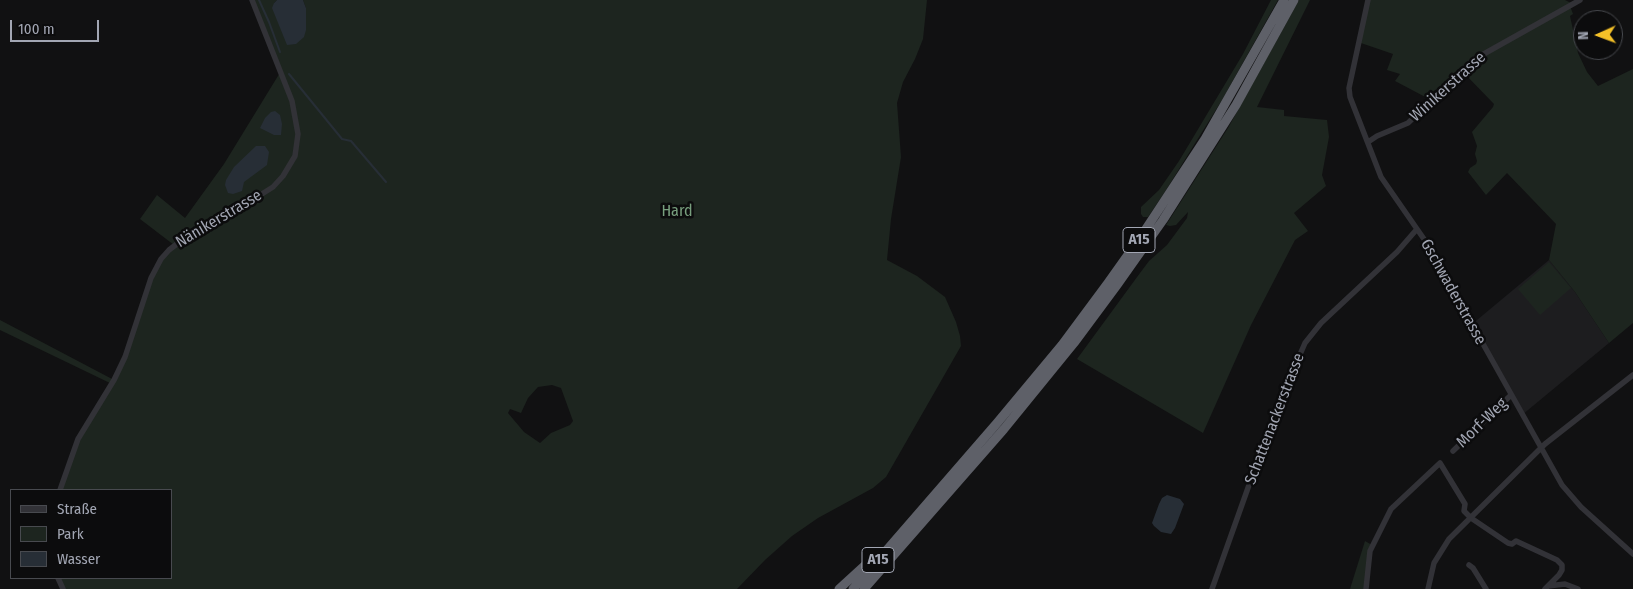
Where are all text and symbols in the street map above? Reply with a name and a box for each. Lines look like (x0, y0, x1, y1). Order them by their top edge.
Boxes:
scale bar (12, 10, 101, 42)
north arrow (1573, 10, 1623, 60)
text: 100 m (18, 20, 55, 38)
text: N (1575, 31, 1592, 40)
street label: Winikerstrasse (1406, 48, 1490, 126)
street label: Nänikerstrasse (173, 186, 265, 252)
park label: Hard (661, 202, 693, 222)
road number: A15 (1123, 228, 1155, 252)
street label: Gschwaderstrasse (1416, 236, 1490, 348)
street label: Schattenackerstrasse (1241, 351, 1309, 487)
street label: Morf-Weg (1453, 394, 1511, 452)
legend (10, 489, 172, 579)
text: Straße (57, 500, 97, 518)
text: Park (57, 525, 84, 543)
road number: A15 (862, 548, 894, 572)
text: Wasser (57, 550, 100, 568)

